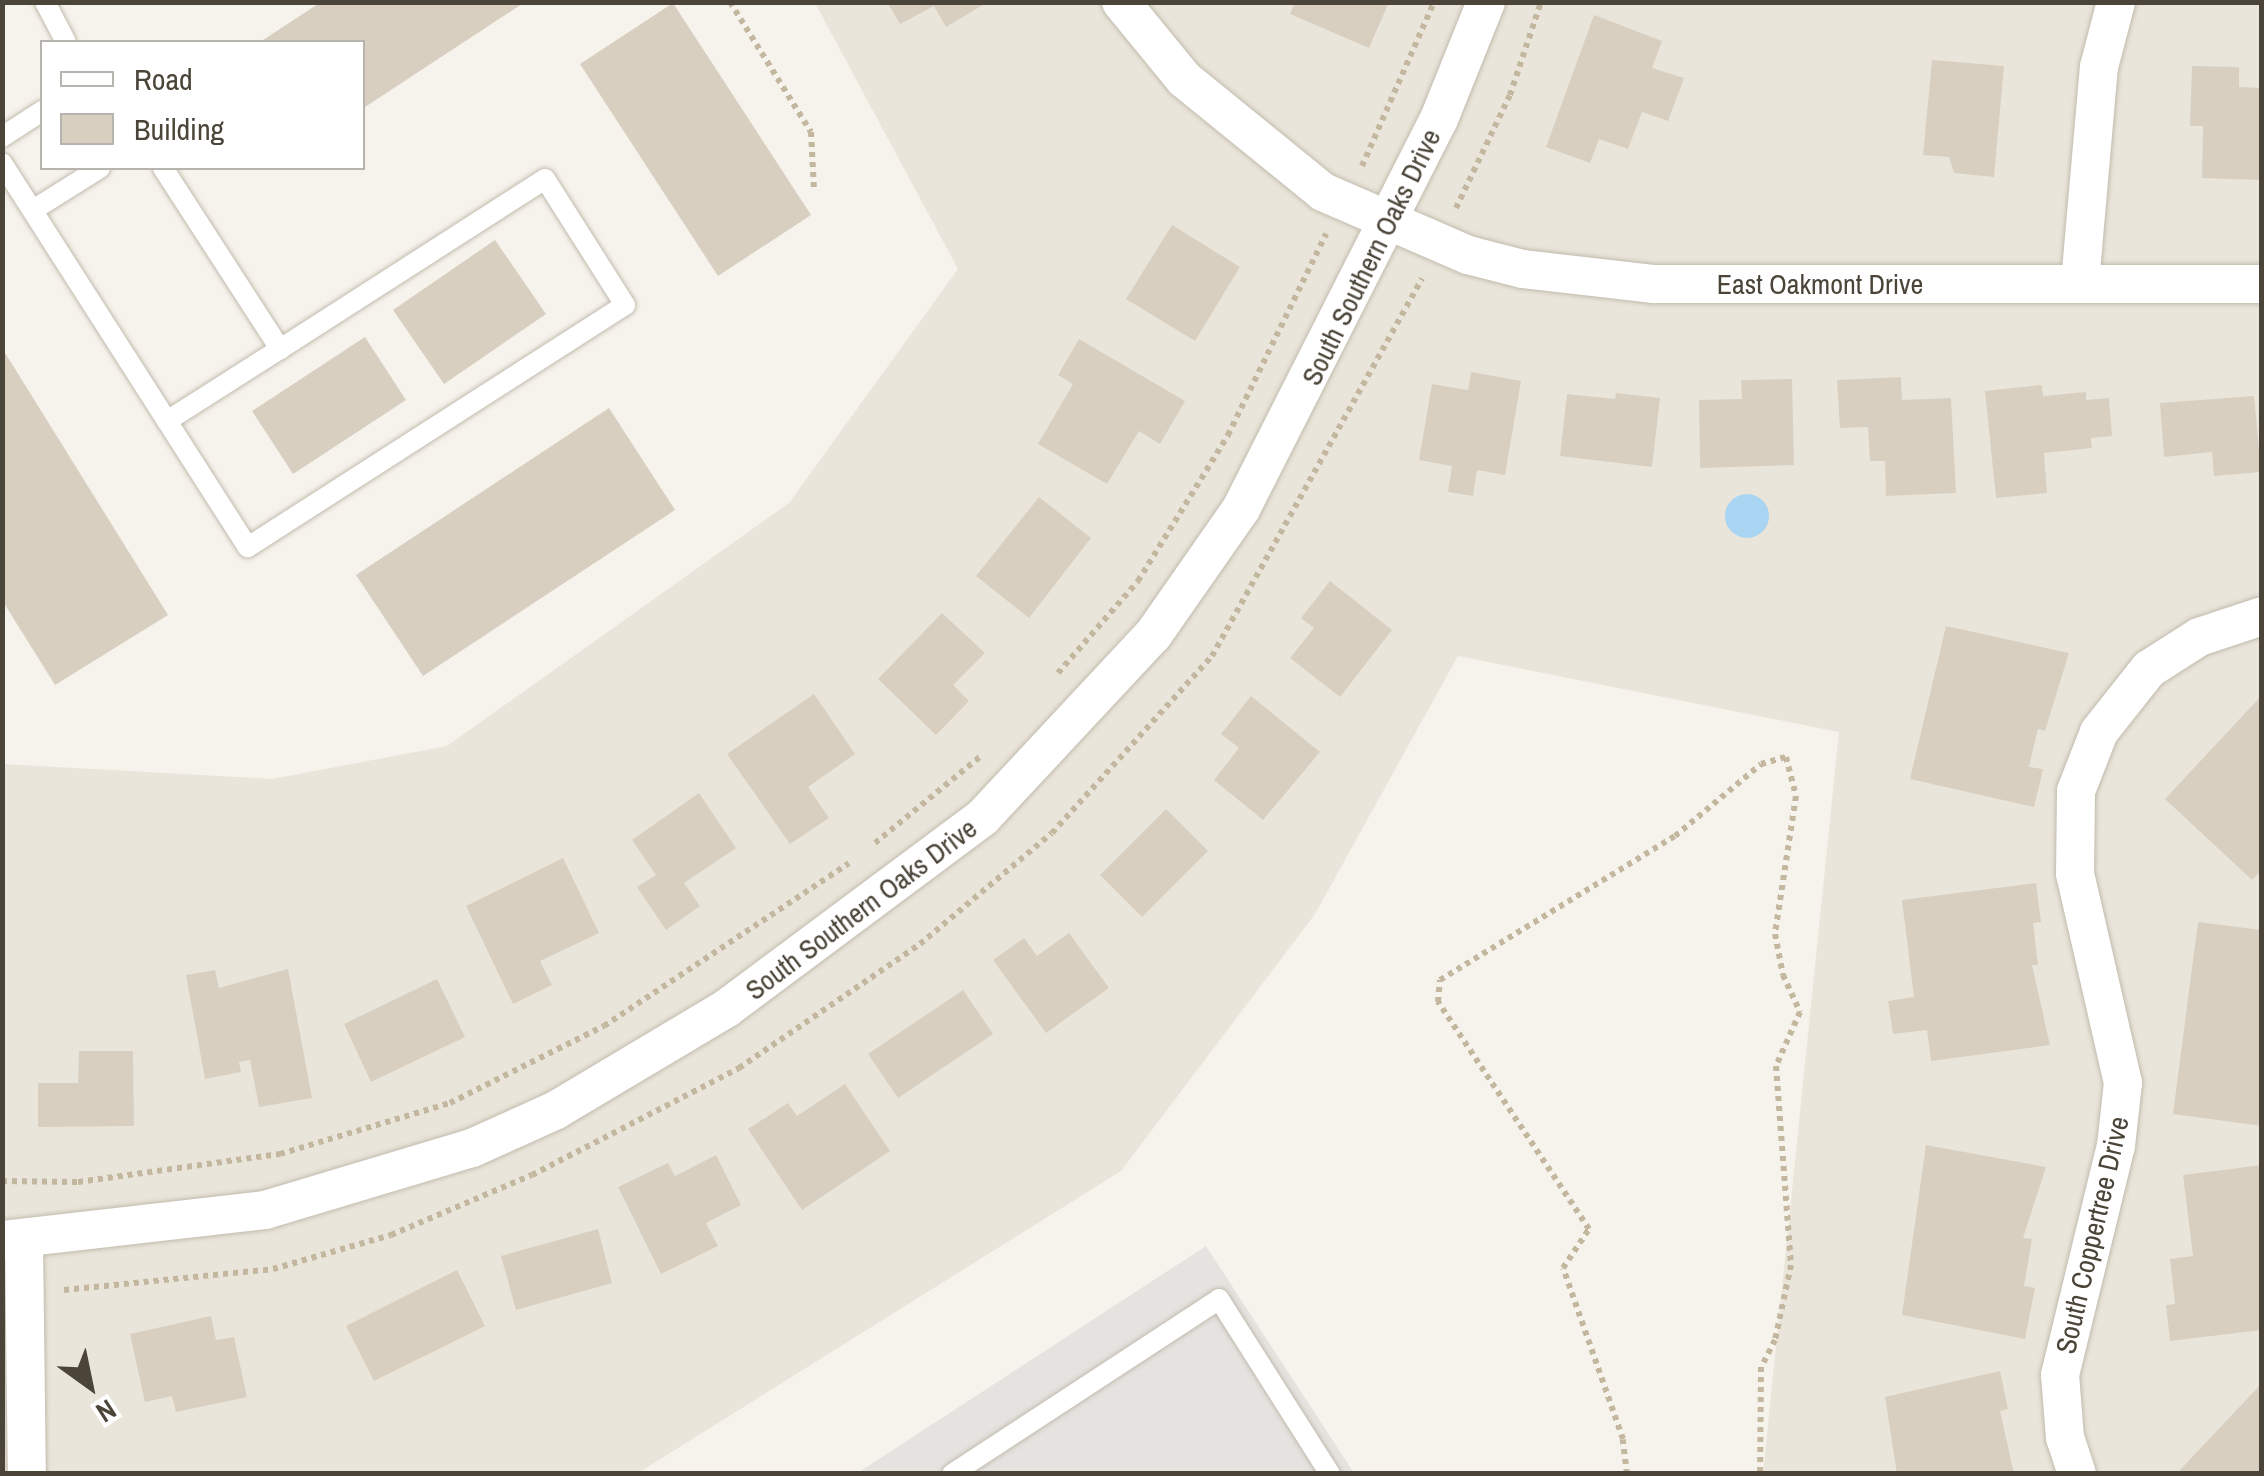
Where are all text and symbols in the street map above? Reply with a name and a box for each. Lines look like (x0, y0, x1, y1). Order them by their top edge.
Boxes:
legend (40, 40, 365, 170)
text: Road (134, 59, 193, 99)
text: Building (134, 109, 224, 149)
street label: South Southern Oaks Drive (1294, 123, 1448, 391)
street label: East Oakmont Drive (1717, 267, 1923, 301)
street label: South Southern Oaks Drive (739, 811, 983, 1007)
street label: South Coppertree Drive (2048, 1113, 2136, 1357)
north arrow (40, 1336, 140, 1436)
text: N (89, 1391, 124, 1432)

